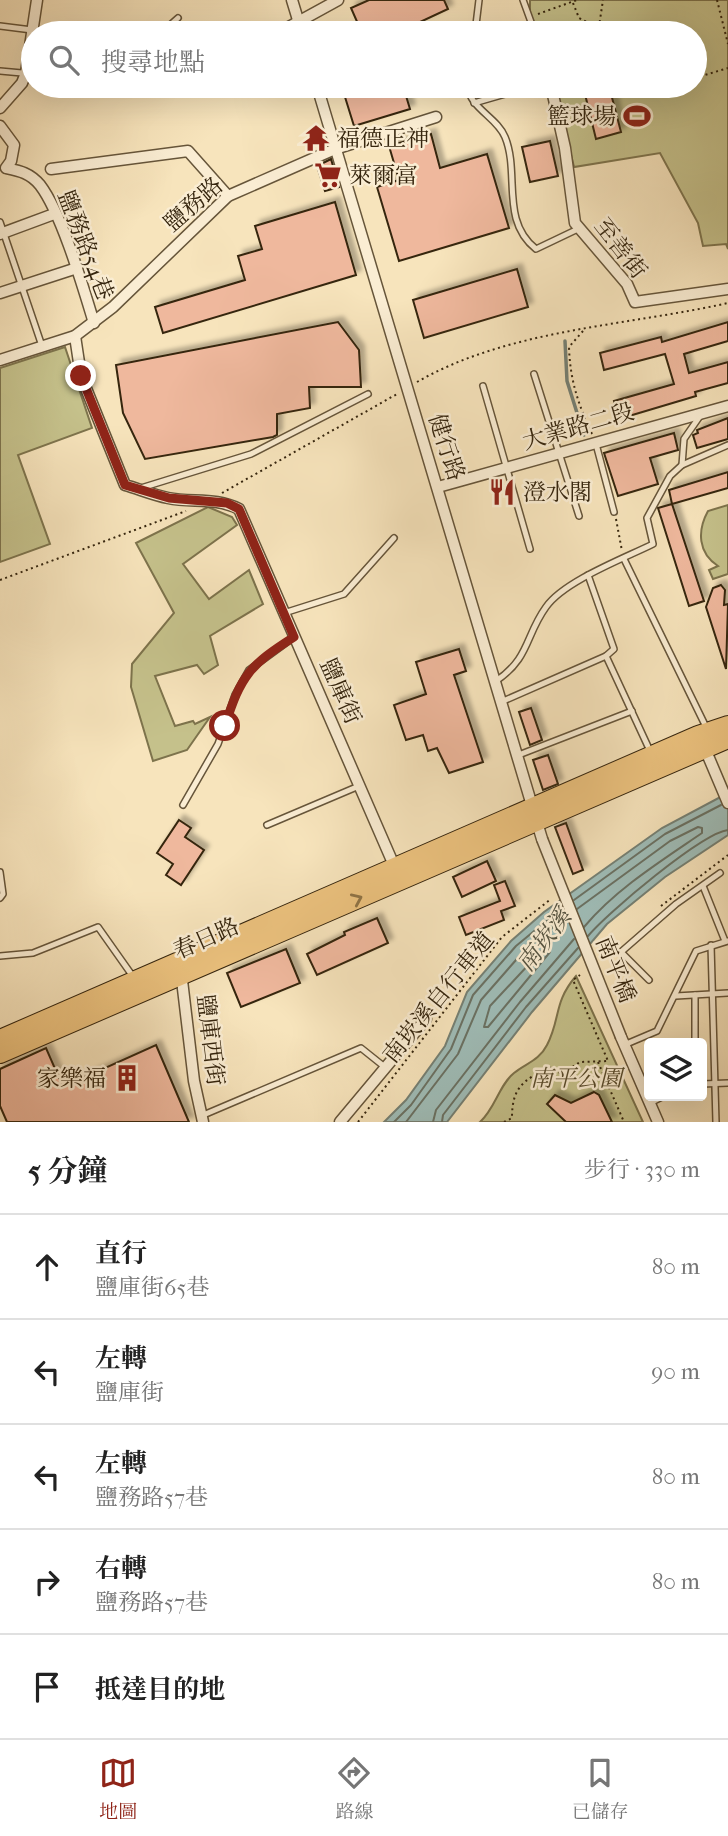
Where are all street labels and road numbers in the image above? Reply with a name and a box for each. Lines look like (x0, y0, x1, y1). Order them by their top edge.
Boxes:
street label: 鹽務路 (158, 172, 228, 237)
street label: 鹽務路54巷 (52, 186, 119, 304)
street label: 至善街 (589, 213, 652, 284)
street label: 大業路二段 (519, 398, 637, 455)
street label: 健行路 (423, 410, 470, 484)
street label: 鹽庫街 (314, 654, 367, 728)
street label: 春日路 (169, 912, 243, 965)
street label: 南崁溪自行車道 (377, 926, 500, 1068)
street label: 南平橋 (590, 932, 641, 1006)
street label: 鹽庫西街 (191, 993, 230, 1087)

